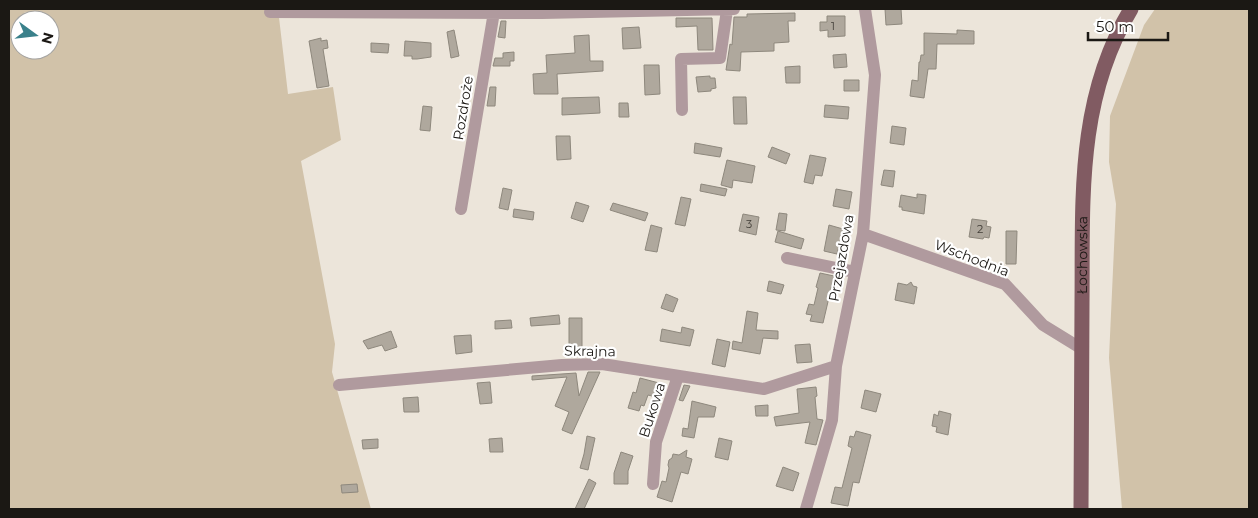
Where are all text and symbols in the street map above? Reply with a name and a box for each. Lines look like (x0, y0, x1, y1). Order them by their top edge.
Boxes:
north arrow (10, 10, 60, 60)
scale bar (1088, 10, 1168, 42)
text: 50 m (1096, 17, 1134, 36)
house number: 1 (831, 19, 835, 33)
text: N (37, 31, 58, 46)
street label: Rozdroże (449, 75, 477, 141)
street label: Przejazdowa (824, 213, 858, 303)
street label: Łochowska (1073, 216, 1092, 294)
house number: 3 (746, 217, 752, 231)
house number: 2 (977, 222, 983, 236)
street label: Wschodnia (932, 236, 1012, 280)
street label: Skrajna (564, 342, 616, 360)
street label: Bukowa (635, 380, 669, 440)

